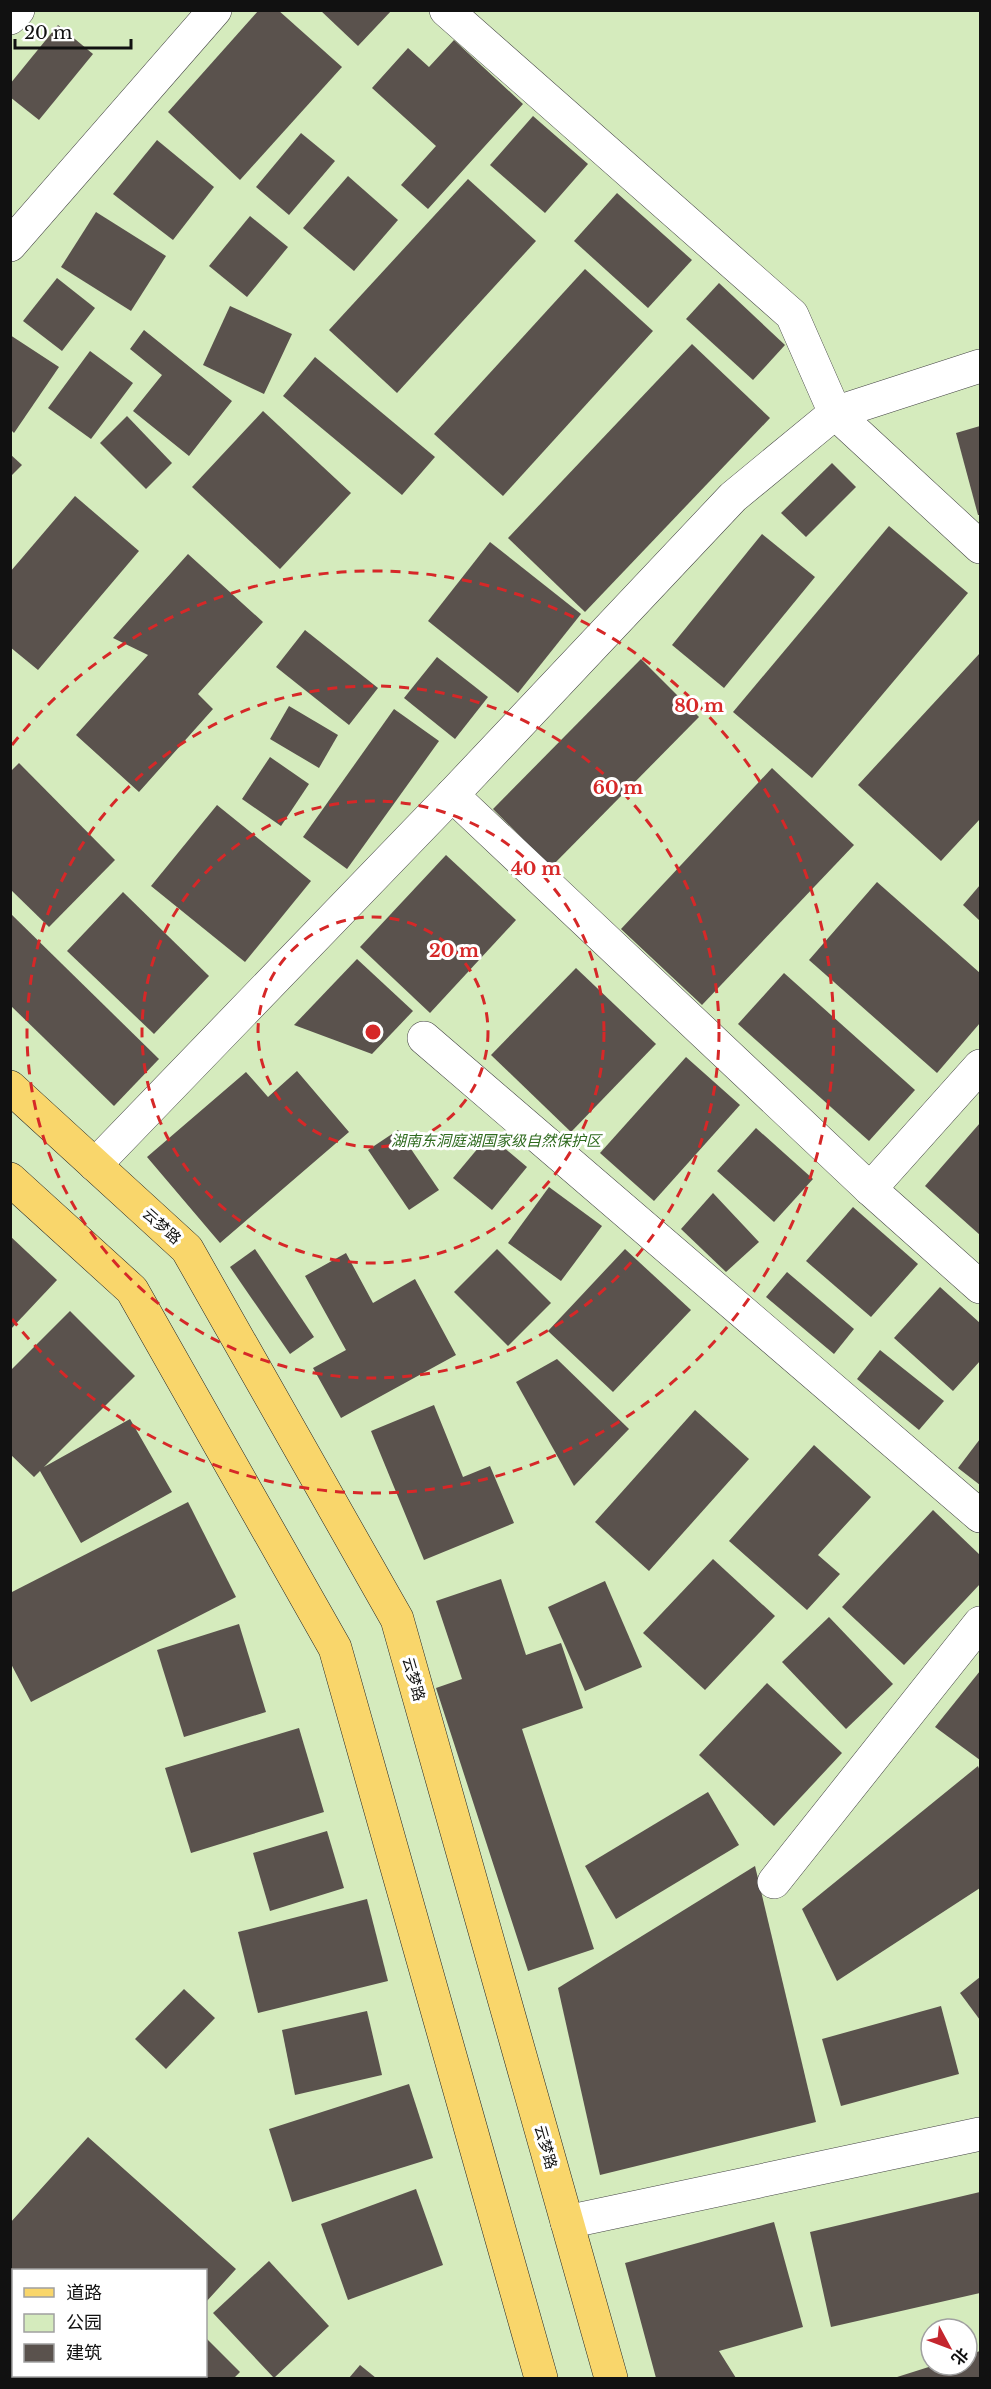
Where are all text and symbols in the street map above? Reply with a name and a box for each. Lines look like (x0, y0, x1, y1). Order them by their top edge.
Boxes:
scale bar (15, 12, 130, 50)
text: 20 m (24, 22, 72, 44)
text: 80 m (674, 695, 724, 717)
text: 60 m (593, 777, 643, 799)
text: 40 m (511, 858, 561, 880)
text: 20 m (429, 940, 479, 962)
centre of rings (363, 1022, 383, 1042)
park label: 湖南东洞庭湖国家级自然保护区 (391, 1131, 603, 1150)
street label: 云梦路 (139, 1204, 185, 1248)
street label: 云梦路 (399, 1655, 429, 1703)
street label: 云梦路 (531, 2123, 561, 2171)
legend (12, 2269, 207, 2377)
text: 道路 (66, 2282, 102, 2304)
text: 公园 (66, 2312, 102, 2334)
north arrow (919, 2317, 979, 2377)
text: 建筑 (66, 2342, 102, 2364)
text: 北 (948, 2344, 973, 2369)

